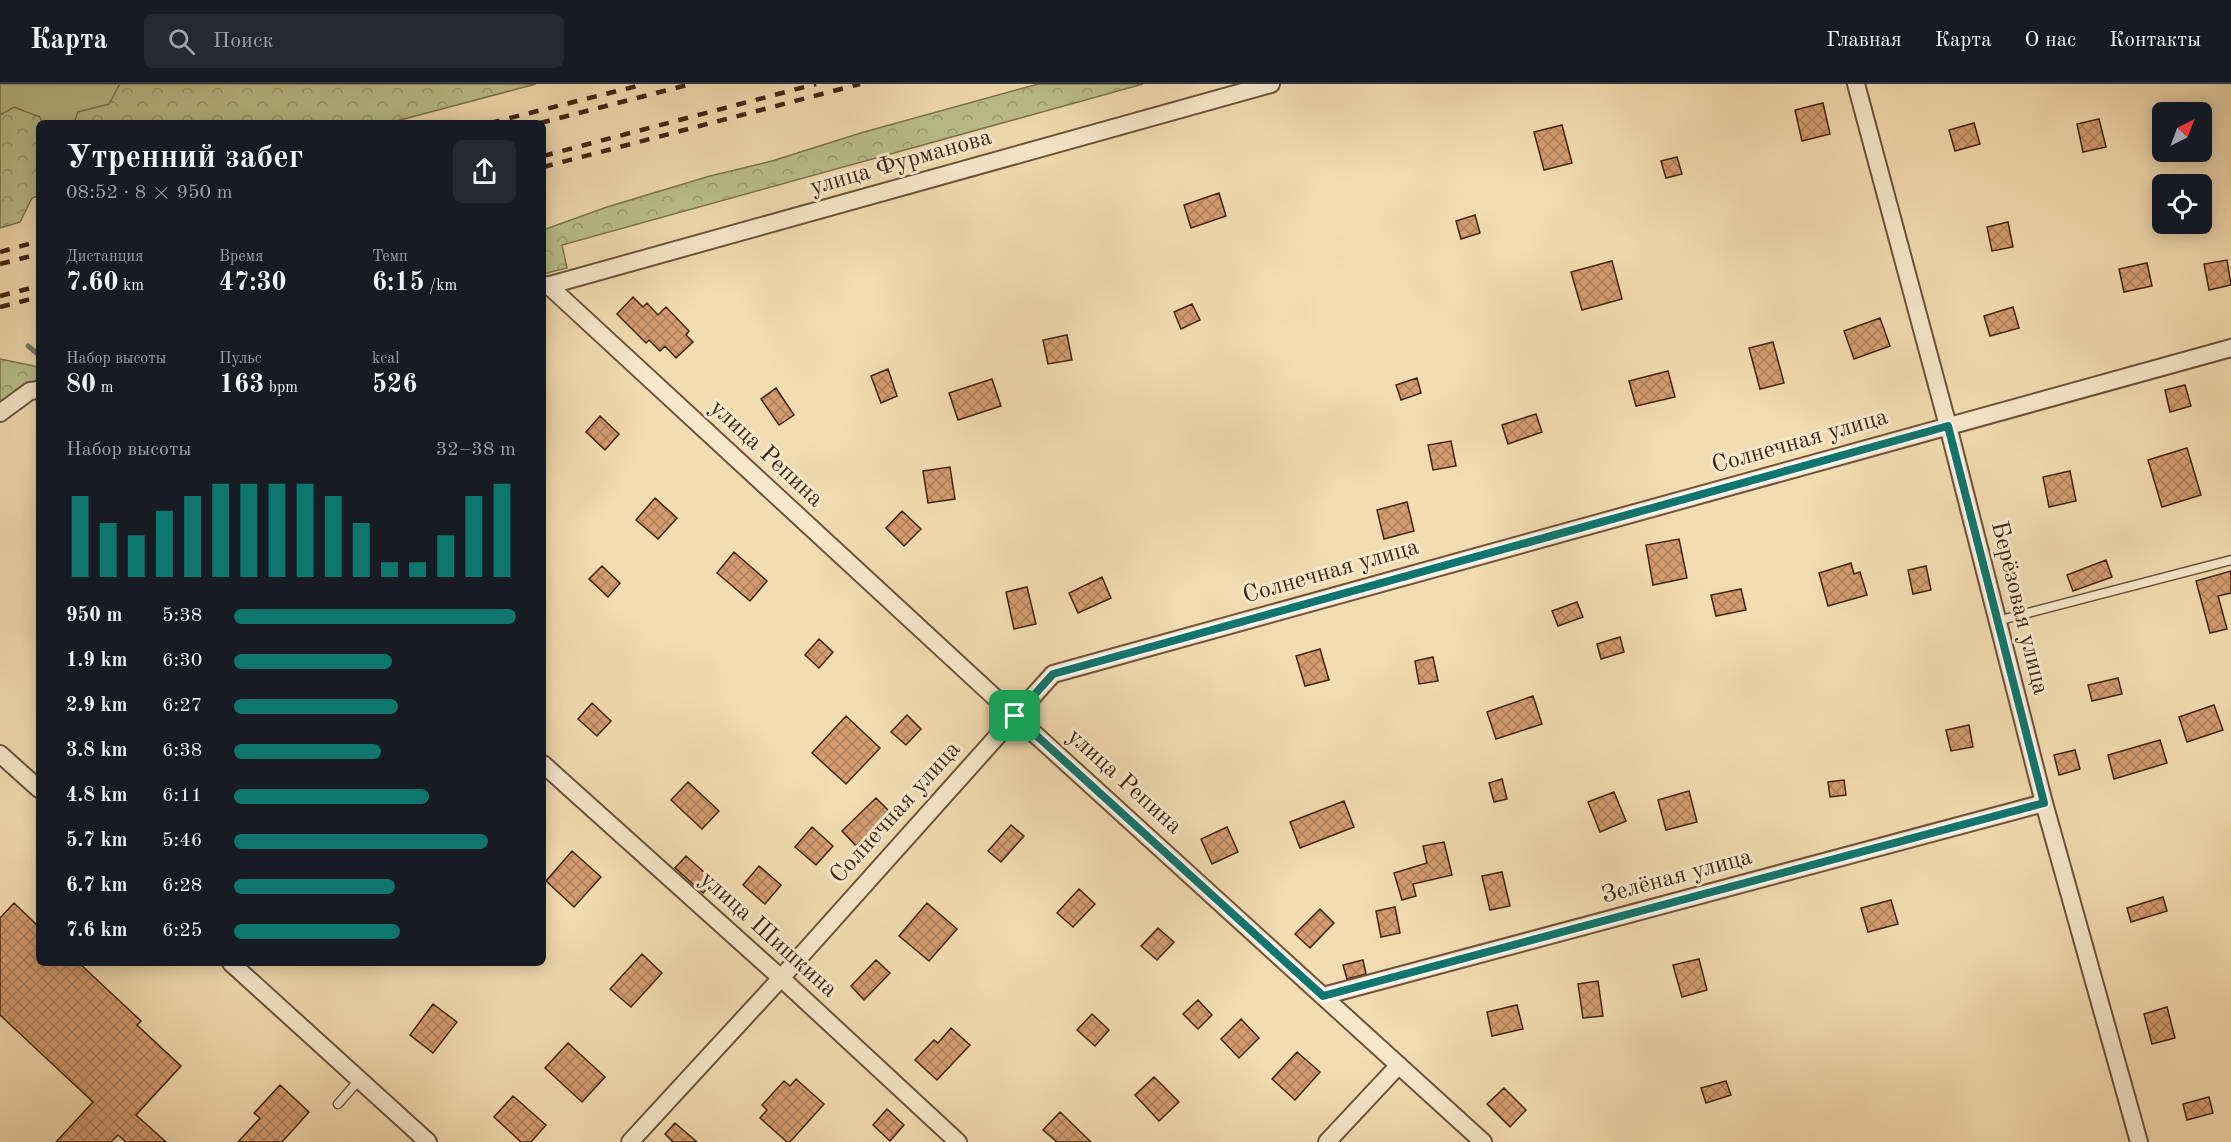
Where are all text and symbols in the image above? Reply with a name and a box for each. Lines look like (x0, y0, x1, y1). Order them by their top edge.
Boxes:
search box (144, 14, 564, 68)
icon: search (165, 25, 198, 58)
text: Карта (30, 27, 108, 55)
text: Поиск (213, 30, 274, 52)
text: Главная (1826, 30, 1902, 51)
text: Карта (1935, 30, 1992, 51)
text: О нас (2025, 30, 2076, 51)
text: Контакты (2109, 30, 2201, 51)
north arrow (2152, 102, 2212, 162)
map controls (2152, 102, 2212, 234)
street label: улица Фурманова (808, 126, 995, 200)
button: share (453, 140, 516, 203)
text: Утренний забег (66, 142, 303, 175)
button: locate (2152, 174, 2212, 234)
text: 08:52 · 8 × 950 m (66, 183, 233, 203)
text: Дистанция (66, 249, 143, 265)
text: Время (219, 249, 263, 265)
text: Темп (372, 249, 408, 265)
text: 7.60 (66, 270, 119, 296)
text: 47:30 (219, 270, 287, 296)
text: 6:15 (372, 270, 425, 296)
text: km (119, 278, 144, 294)
text: /km (425, 278, 457, 294)
text: Набор высоты (66, 351, 166, 367)
text: Пульс (219, 351, 262, 367)
text: kcal (372, 351, 400, 367)
text: 80 (66, 372, 96, 398)
text: 163 (219, 372, 264, 398)
text: 526 (372, 372, 417, 398)
text: m (96, 380, 113, 396)
text: bpm (264, 380, 298, 396)
street label: улица Репина (705, 396, 827, 512)
street label: Солнечная улица (1709, 405, 1891, 479)
text: Набор высоты (66, 440, 192, 460)
text: 32–38 m (436, 440, 516, 460)
street label: Берёзовая улица (1986, 519, 2052, 697)
street label: Солнечная улица (1240, 535, 1422, 609)
text: 950 m (66, 606, 122, 626)
text: 5:38 (162, 606, 202, 626)
text: 1.9 km (66, 651, 128, 671)
text: 6:30 (162, 651, 202, 671)
pin (989, 690, 1040, 741)
text: 2.9 km (66, 696, 128, 716)
text: 6:27 (162, 696, 202, 716)
icon: arrive (998, 699, 1031, 732)
street label: улица Репина (1062, 725, 1186, 840)
street label: Солнечная улица (826, 737, 966, 889)
text: 3.8 km (66, 741, 128, 761)
text: 6:38 (162, 741, 202, 761)
text: 4.8 km (66, 786, 128, 806)
text: 6:11 (162, 786, 202, 806)
text: 5.7 km (66, 831, 128, 851)
text: 5:46 (162, 831, 202, 851)
street label: Зелёная улица (1599, 845, 1755, 909)
street label: улица Шишкина (695, 867, 841, 1003)
text: 6.7 km (66, 876, 128, 896)
text: 6:28 (162, 876, 202, 896)
text: 7.6 km (66, 921, 128, 941)
text: 6:25 (162, 921, 202, 941)

